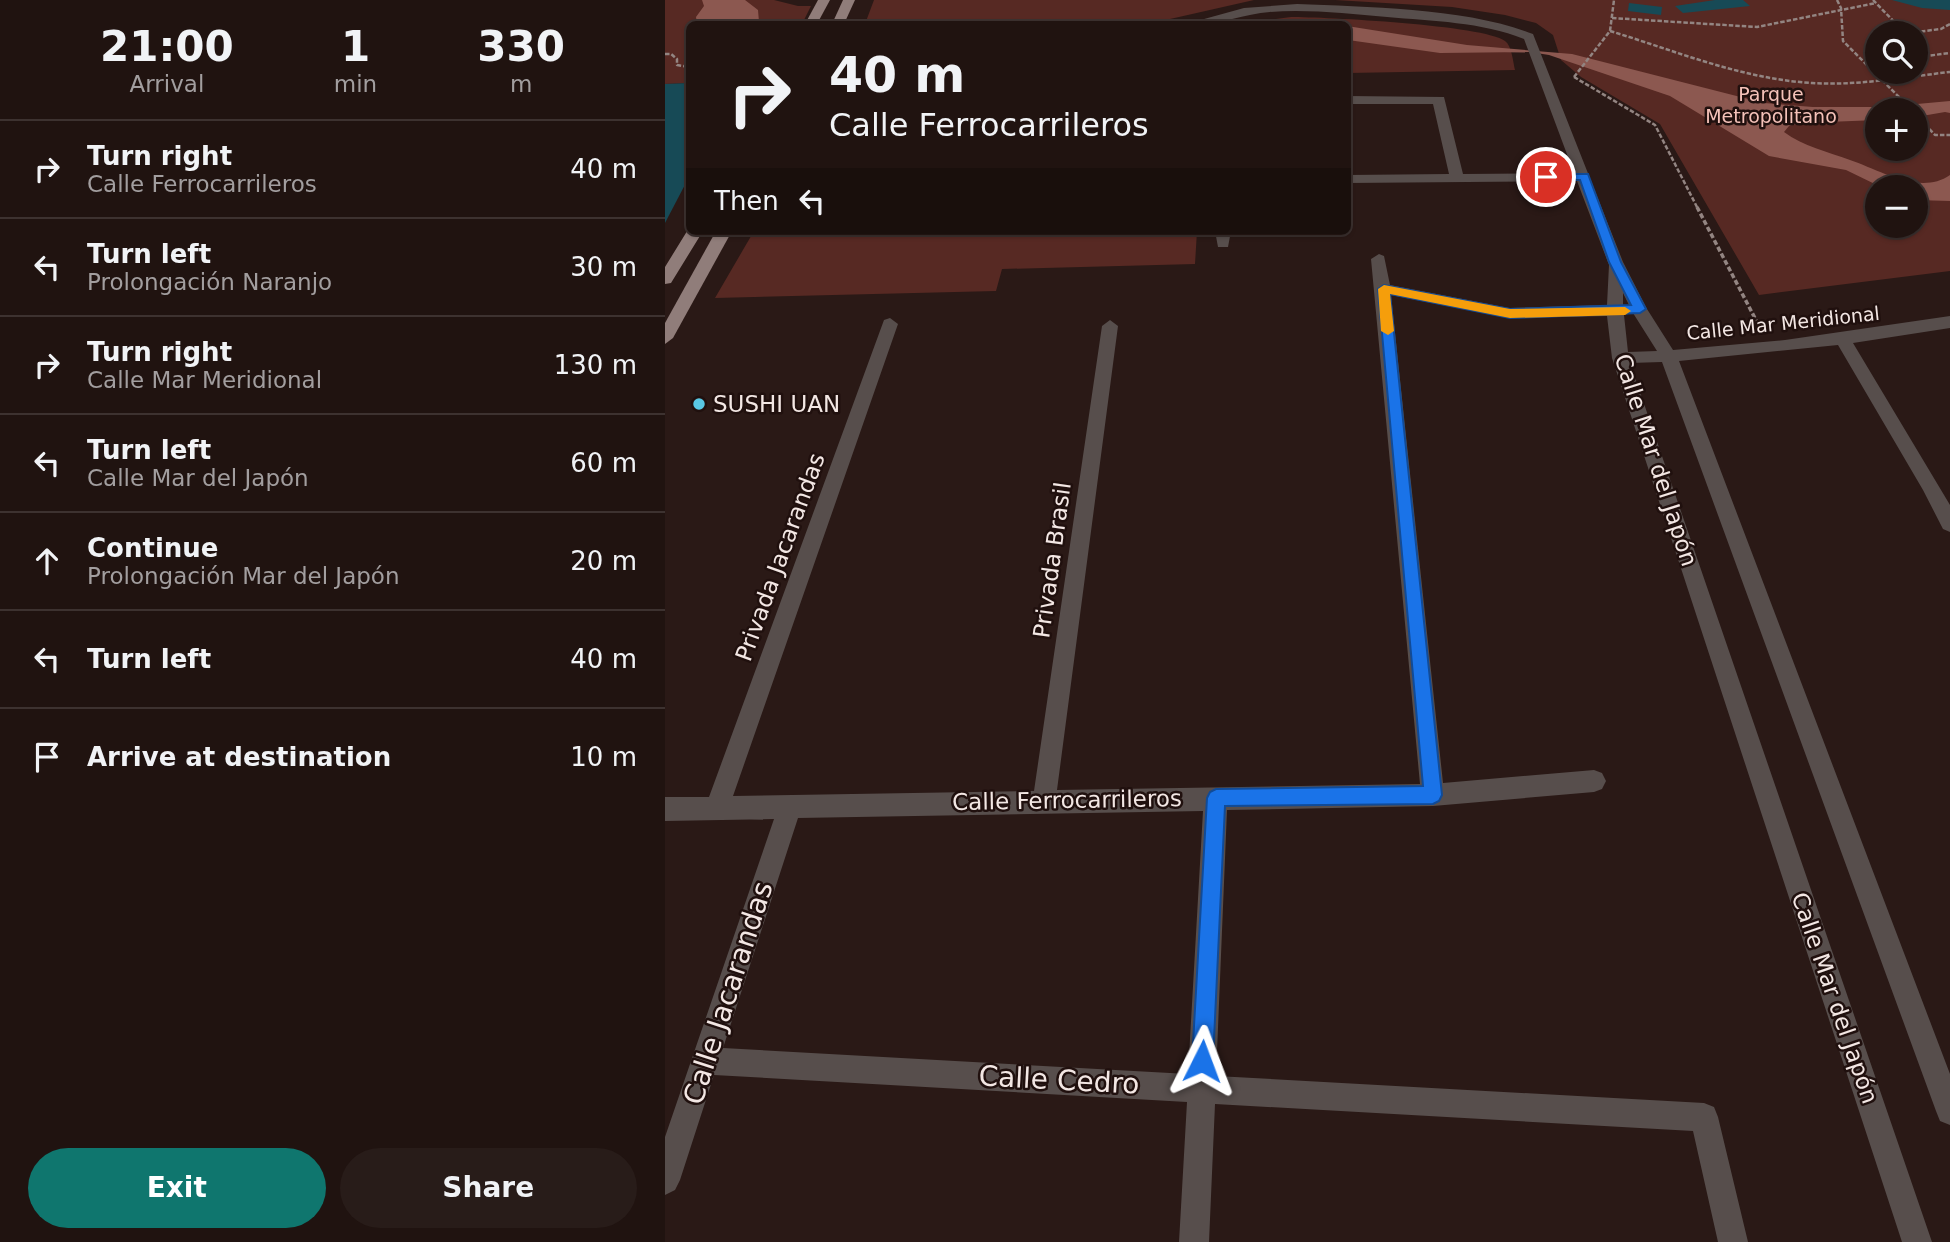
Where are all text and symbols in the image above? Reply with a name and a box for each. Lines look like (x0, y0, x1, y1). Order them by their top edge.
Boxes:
map controls (1865, 21, 1928, 238)
button: search (1865, 21, 1928, 84)
text: 21:00 (100, 22, 234, 71)
text: 1 (341, 22, 370, 71)
text: 330 (477, 22, 565, 71)
text: 40 m (829, 47, 965, 104)
icon: right (714, 49, 805, 140)
text: Arrival (130, 71, 204, 97)
text: min (334, 71, 377, 97)
text: m (510, 71, 532, 97)
park label: Parque Metropolitano (1705, 83, 1837, 127)
button: + (1865, 98, 1928, 161)
text: Calle Ferrocarrileros (829, 106, 1149, 144)
text: Turn right (87, 141, 232, 171)
pin (1516, 147, 1576, 207)
icon: right (28, 150, 66, 188)
text: 40 m (570, 154, 637, 184)
icon: arrive (1527, 158, 1565, 196)
text: Calle Ferrocarrileros (87, 171, 317, 197)
button: − (1865, 175, 1928, 238)
icon: left (793, 182, 831, 220)
text: Then (714, 186, 779, 216)
text: Turn left (87, 239, 211, 269)
icon: left (28, 248, 66, 286)
text: 30 m (570, 252, 637, 282)
text: Prolongación Naranjo (87, 269, 332, 295)
street label: Calle Mar Meridional (1685, 302, 1881, 344)
text: Turn right (87, 337, 232, 367)
icon: right (28, 346, 66, 384)
text: 130 m (554, 350, 637, 380)
street label: Calle Mar del Japón (1609, 351, 1703, 569)
text: Calle Mar Meridional (87, 367, 322, 393)
place label: SUSHI UAN (713, 391, 840, 417)
marker: SUSHI UAN (691, 396, 707, 412)
text: Turn left (87, 435, 211, 465)
icon: left (28, 444, 66, 482)
text: 60 m (570, 448, 637, 478)
street label: Privada Jacarandas (730, 449, 830, 665)
text: Calle Mar del Japón (87, 465, 309, 491)
street label: Privada Brasil (1028, 480, 1076, 640)
text: Continue (87, 533, 218, 563)
icon: ahead (28, 542, 66, 580)
text: 20 m (570, 546, 637, 576)
text: Prolongación Mar del Japón (87, 563, 400, 589)
icon: left (28, 640, 66, 678)
text: Turn left (87, 644, 211, 674)
text: 40 m (570, 644, 637, 674)
icon: arrive (28, 738, 66, 776)
text: Arrive at destination (87, 742, 391, 772)
text: 10 m (570, 742, 637, 772)
street label: Calle Ferrocarrileros (952, 785, 1182, 815)
street label: Calle Jacarandas (676, 877, 780, 1109)
street label: Calle Mar del Japón (1787, 889, 1883, 1107)
position arrow (1165, 1024, 1239, 1098)
street label: Calle Cedro (978, 1059, 1140, 1101)
button: Exit (28, 1148, 326, 1228)
button: Share (340, 1148, 637, 1228)

